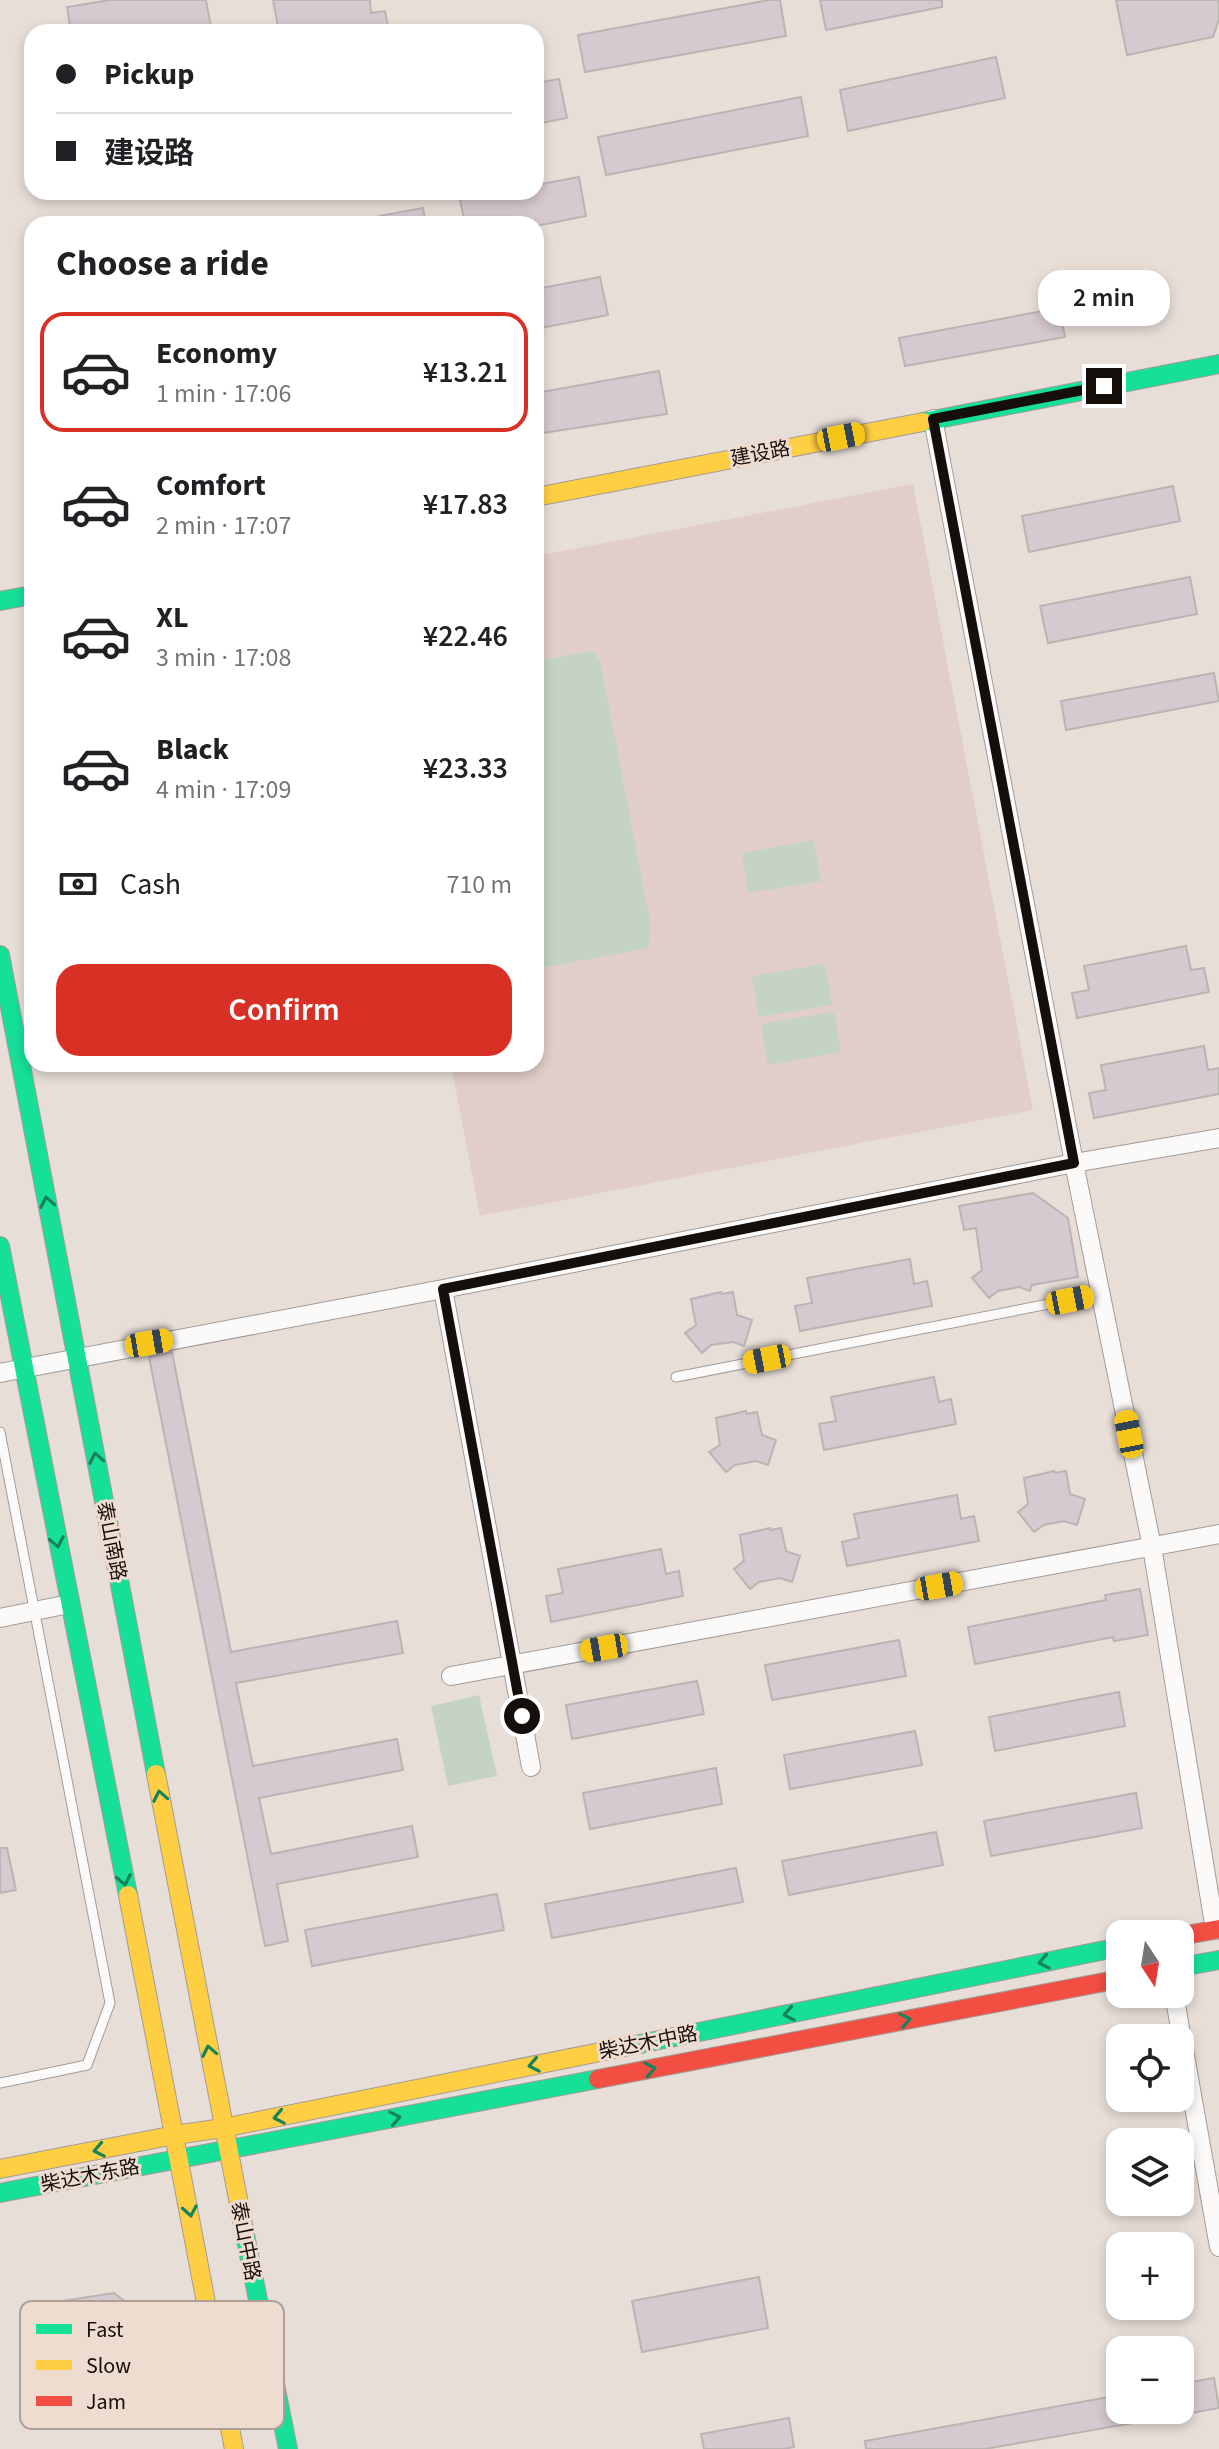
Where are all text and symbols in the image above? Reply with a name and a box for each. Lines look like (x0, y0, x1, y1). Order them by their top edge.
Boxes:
text: Pickup (104, 53, 194, 96)
text: 建设路 (104, 132, 194, 175)
text: Choose a ride (56, 238, 269, 289)
callout: 2 min (1038, 270, 1170, 326)
text: 2 min (1073, 279, 1135, 316)
text: Economy (156, 332, 277, 375)
icon: car (60, 336, 132, 408)
text: ¥13.21 (423, 351, 508, 394)
route end (1086, 368, 1122, 404)
text: 1 min · 17:06 (156, 375, 291, 412)
car (815, 421, 867, 453)
street label: 建设路 (728, 435, 792, 473)
text: Comfort (156, 464, 266, 507)
icon: car (60, 468, 132, 540)
text: ¥17.83 (423, 483, 508, 526)
text: 2 min · 17:07 (156, 507, 291, 544)
text: XL (156, 596, 189, 639)
icon: car (60, 600, 132, 672)
text: ¥22.46 (423, 615, 508, 658)
text: 3 min · 17:08 (156, 639, 291, 676)
text: Black (156, 728, 229, 771)
icon: car (60, 732, 132, 804)
text: ¥23.33 (423, 747, 508, 790)
text: 4 min · 17:09 (156, 771, 291, 808)
icon: cash (56, 862, 100, 906)
text: Cash (120, 863, 181, 906)
text: 710 m (446, 866, 512, 903)
button: Confirm (56, 964, 512, 1056)
one-way arrow (40, 1196, 57, 1209)
car (1044, 1284, 1096, 1316)
car (123, 1327, 175, 1359)
car (741, 1343, 793, 1375)
car (1113, 1408, 1145, 1460)
one-way arrow (88, 1451, 105, 1465)
street label: 泰山南路 (90, 1499, 132, 1583)
one-way arrow (47, 1535, 64, 1549)
car (913, 1570, 965, 1602)
car (578, 1632, 630, 1664)
route start (504, 1698, 540, 1734)
one-way arrow (152, 1790, 169, 1803)
one-way arrow (115, 1872, 132, 1886)
north arrow (1106, 1920, 1194, 2008)
map controls (1106, 1920, 1194, 2424)
one-way arrow (1037, 1953, 1050, 1970)
one-way arrow (782, 2005, 796, 2022)
one-way arrow (898, 2012, 912, 2029)
street label: 柴达木中路 (596, 2020, 700, 2066)
button: locate (1106, 2024, 1194, 2112)
one-way arrow (201, 2044, 218, 2058)
one-way arrow (528, 2056, 541, 2073)
one-way arrow (643, 2062, 657, 2079)
one-way arrow (272, 2107, 286, 2124)
one-way arrow (388, 2111, 402, 2128)
button: layers (1106, 2128, 1194, 2216)
one-way arrow (92, 2140, 105, 2157)
street label: 柴达木东路 (38, 2153, 142, 2199)
street label: 泰山中路 (224, 2199, 266, 2283)
one-way arrow (181, 2205, 198, 2218)
button: + (1106, 2232, 1194, 2320)
legend (20, 2301, 284, 2429)
text: Fast (86, 2314, 124, 2346)
button: − (1106, 2336, 1194, 2424)
text: Slow (86, 2350, 131, 2382)
text: Jam (86, 2386, 126, 2418)

